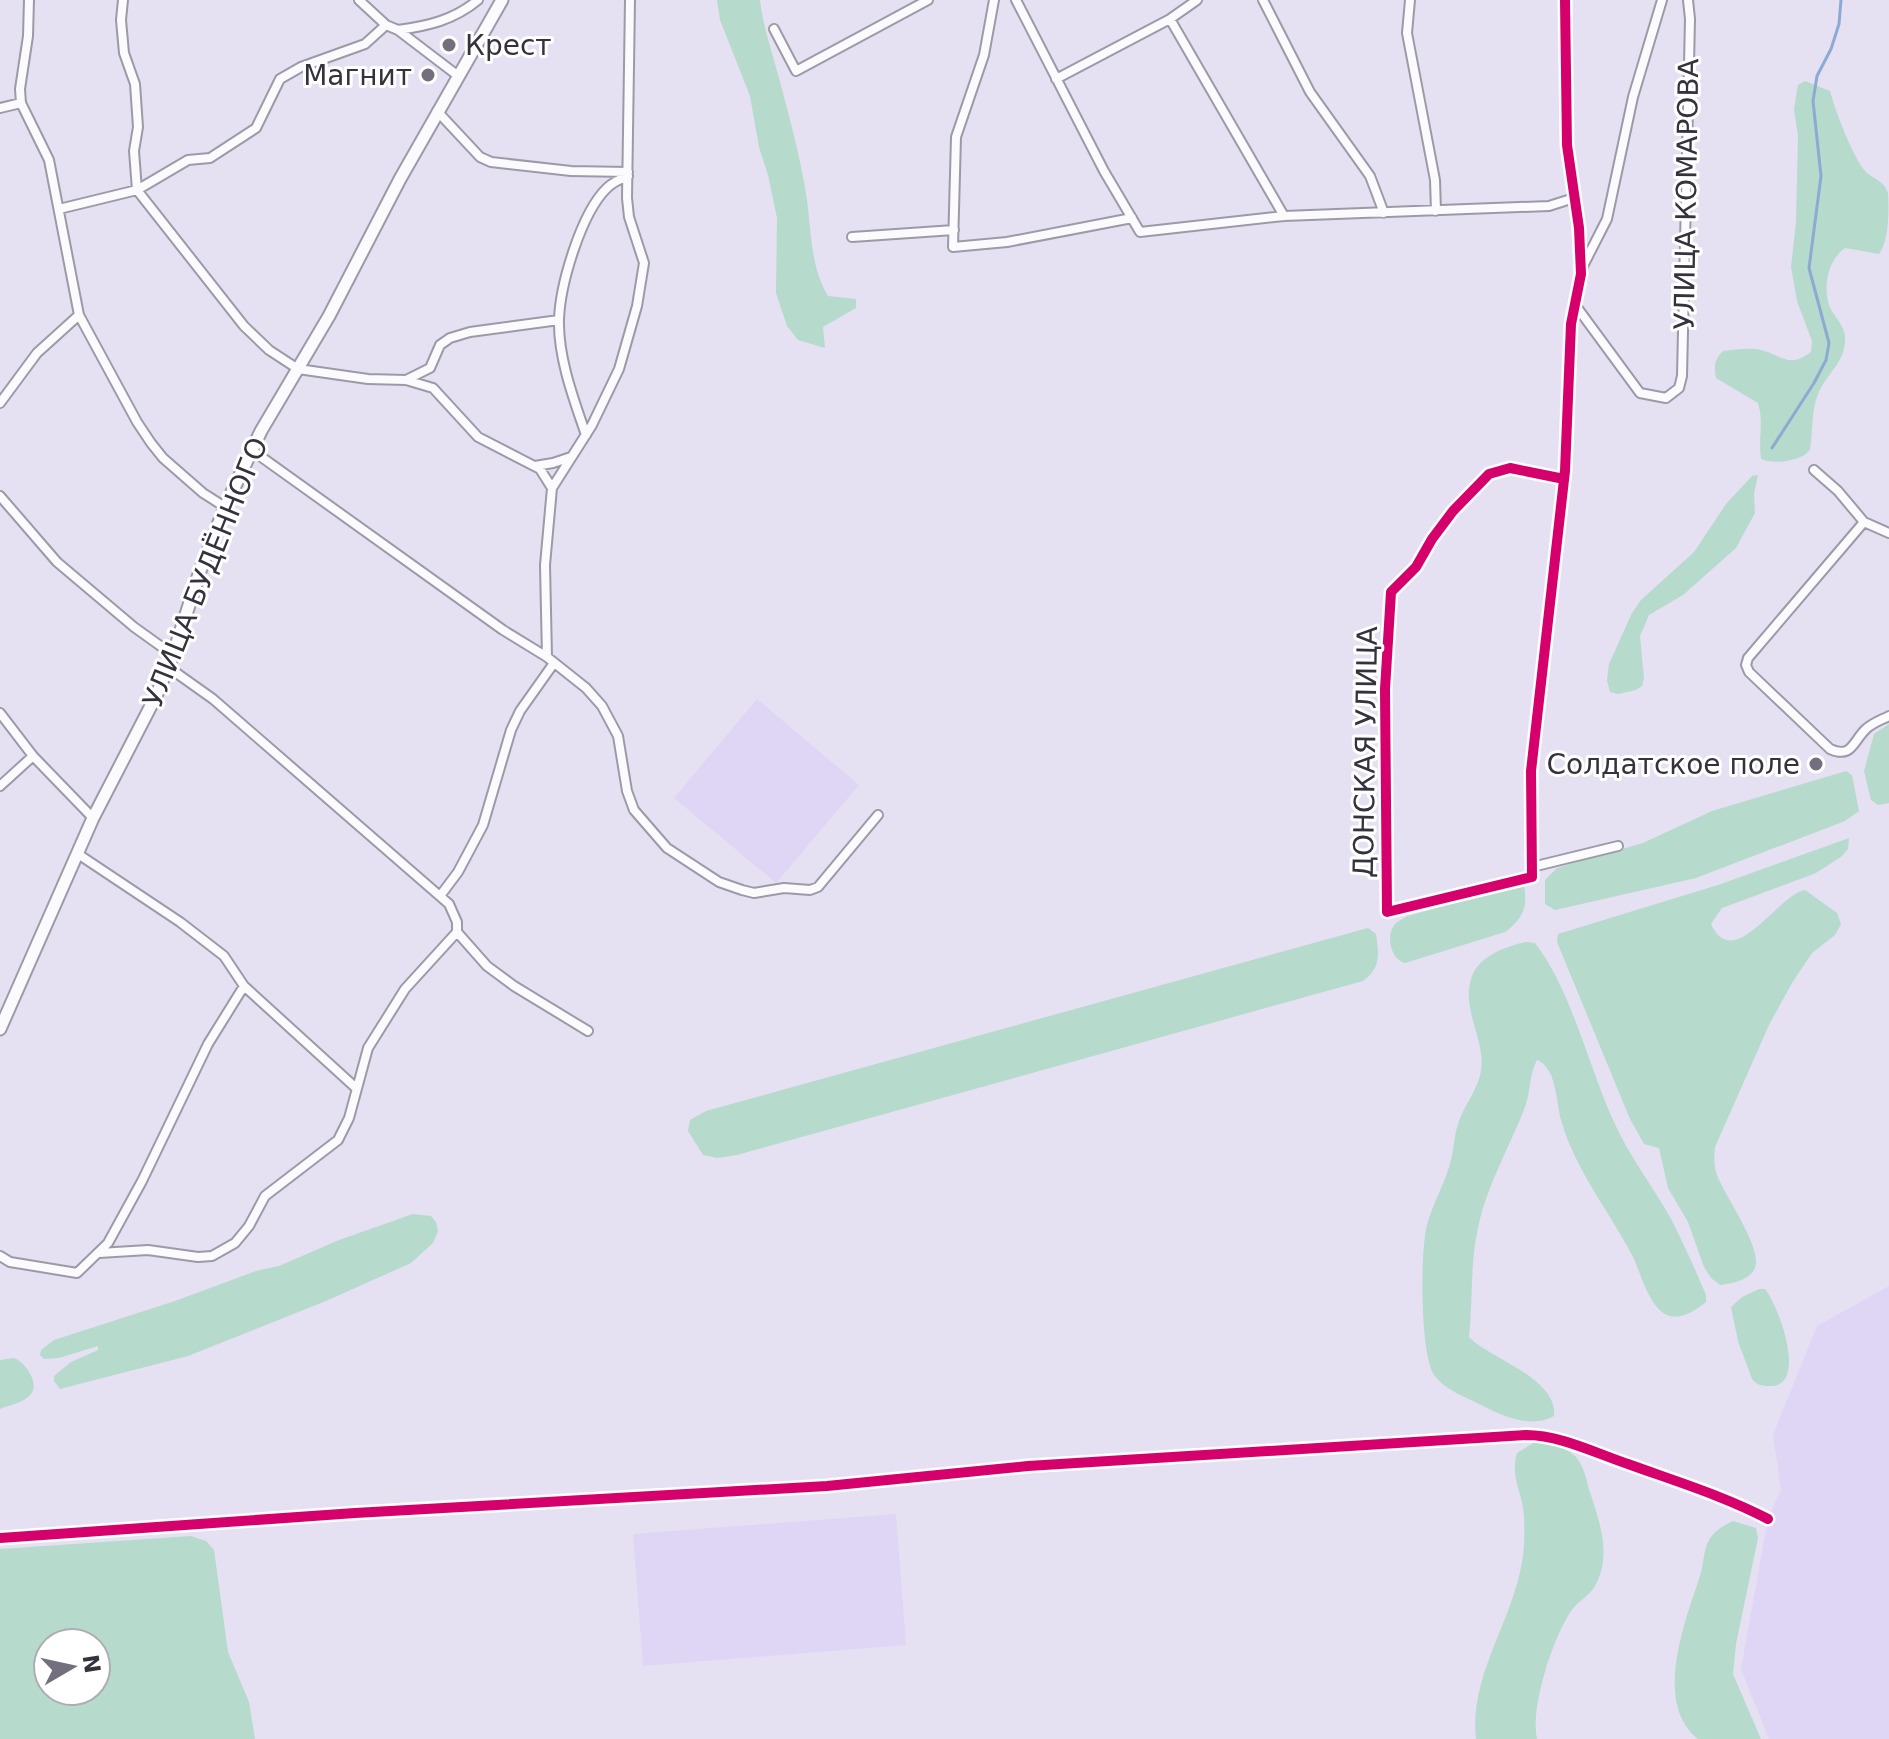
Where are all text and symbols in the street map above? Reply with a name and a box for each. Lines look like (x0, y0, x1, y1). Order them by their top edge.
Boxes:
place label: Крест (465, 29, 552, 62)
marker: Крест (440, 36, 458, 54)
street label: УЛИЦА КОМАРОВА (1668, 58, 1705, 330)
place label: Магнит (303, 59, 412, 92)
marker: Магнит (419, 66, 437, 84)
street label: УЛИЦА БУДЁННОГО (136, 433, 275, 712)
street label: ДОНСКАЯ УЛИЦА (1347, 626, 1384, 878)
place label: Солдатское поле (1546, 748, 1800, 781)
marker: Солдатское поле (1807, 755, 1825, 773)
north arrow (32, 1627, 112, 1707)
text: N (77, 1653, 105, 1675)

